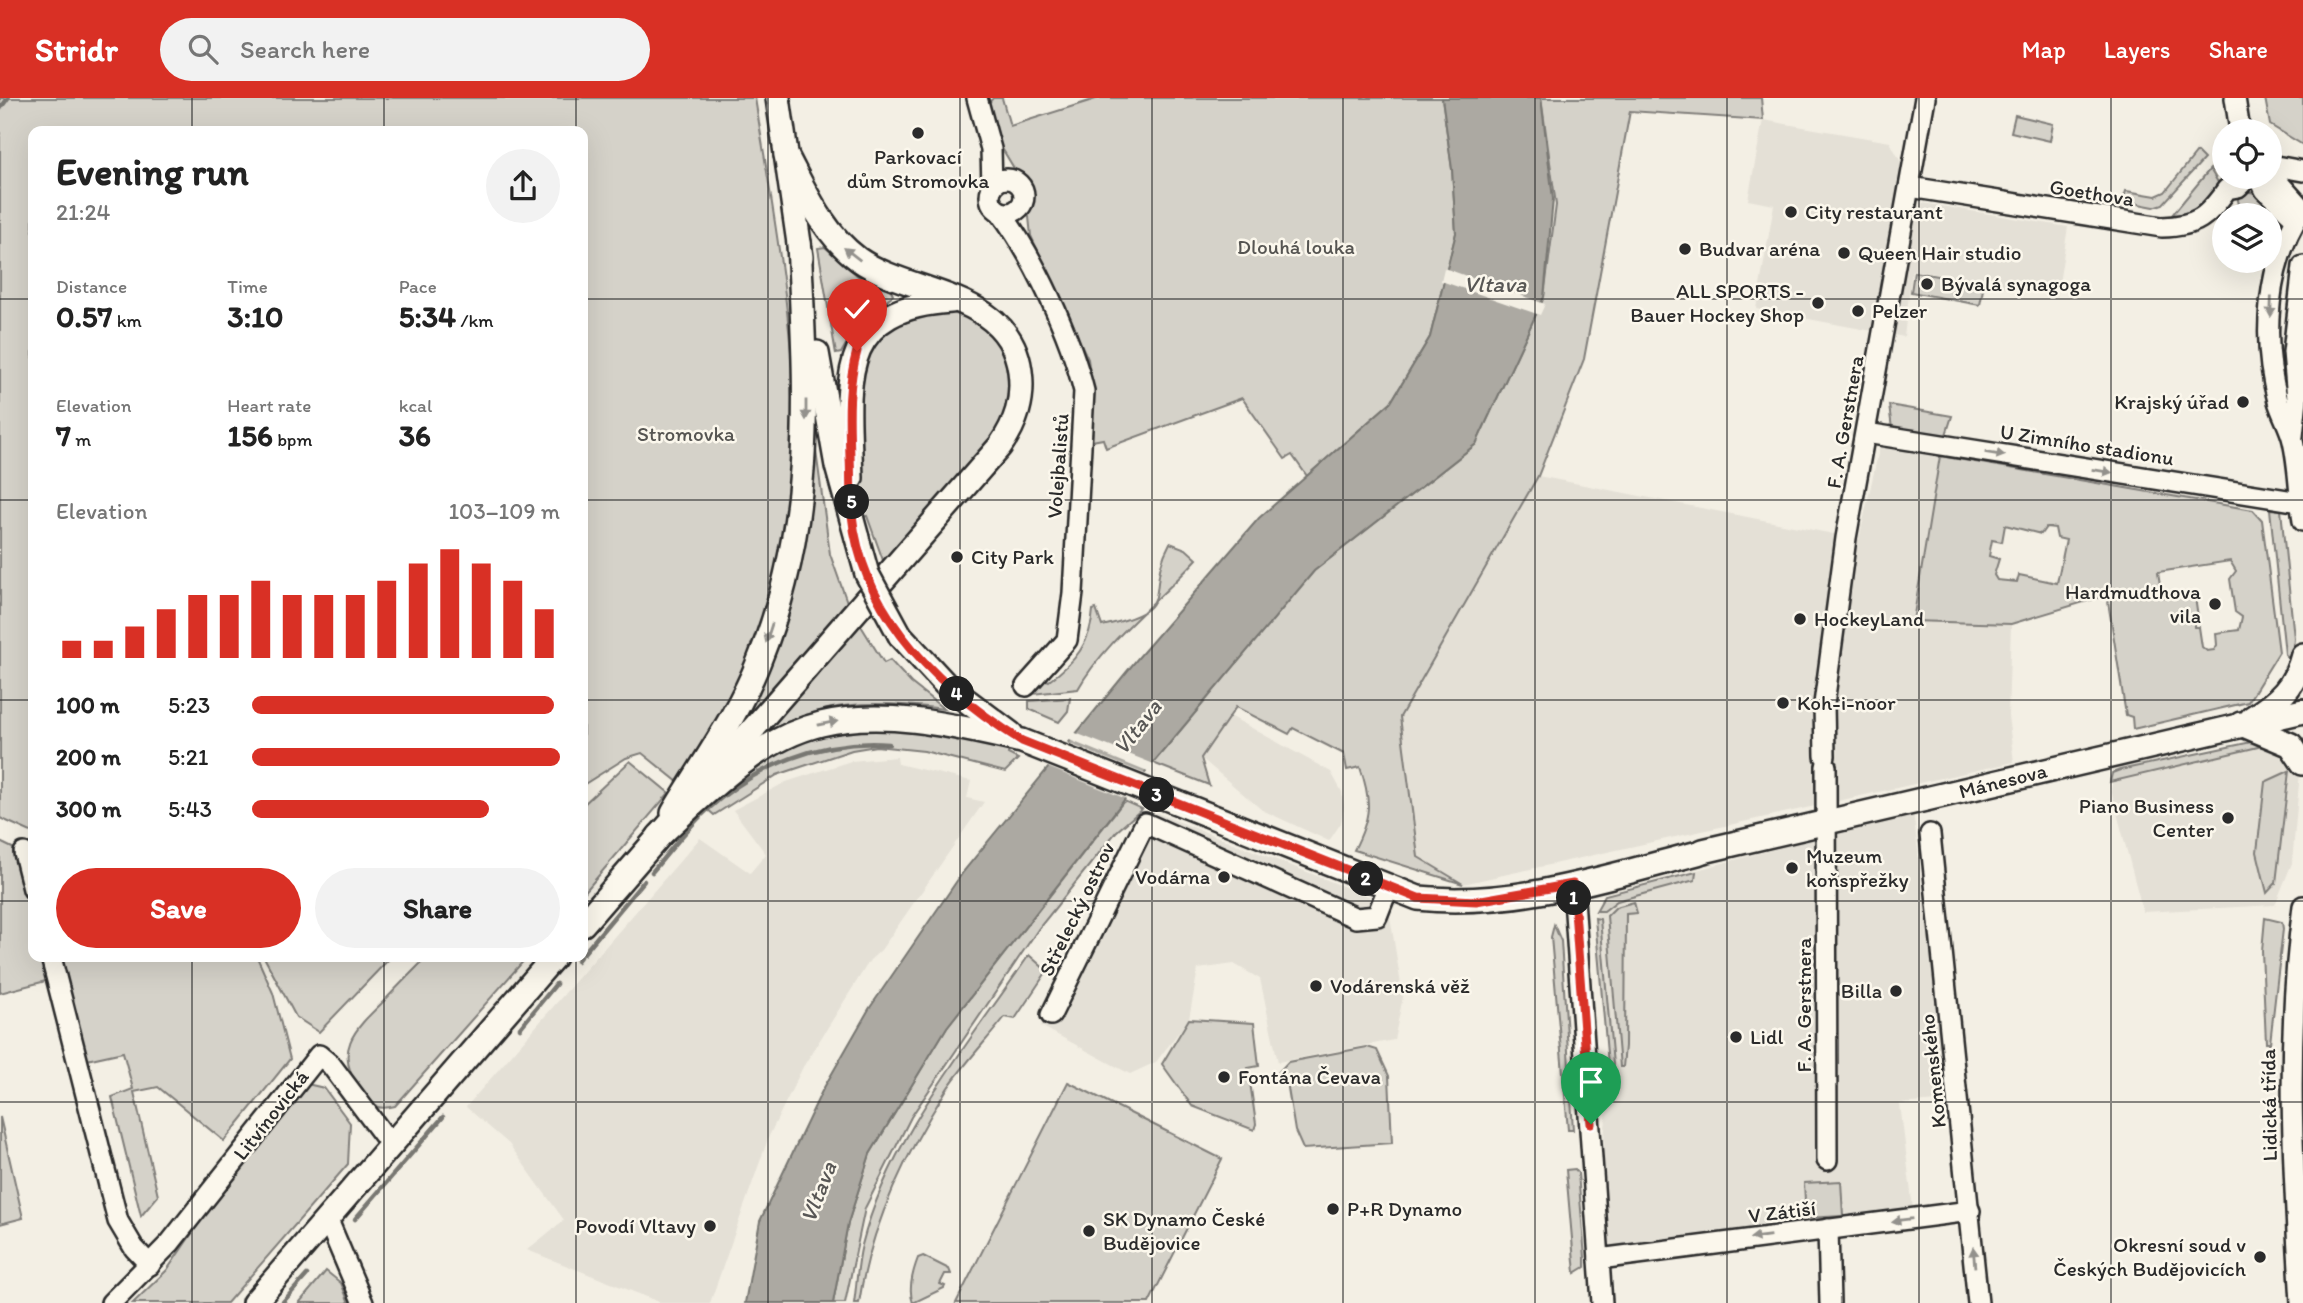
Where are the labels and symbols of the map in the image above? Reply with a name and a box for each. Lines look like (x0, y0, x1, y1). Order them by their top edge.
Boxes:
marker: Parkovací dům Stromovka (910, 125, 926, 141)
place label: Parkovací dům Stromovka (847, 144, 989, 193)
street label: Goethova (2048, 173, 2136, 212)
place label: City restaurant (1805, 199, 1943, 224)
marker: City restaurant (1783, 204, 1799, 220)
park label: Dlouhá louka (1237, 234, 1355, 259)
place label: Budvar aréna (1699, 236, 1820, 261)
place label: Queen Hair studio (1858, 240, 2021, 265)
marker: Budvar aréna (1677, 241, 1693, 257)
marker: Queen Hair studio (1836, 245, 1852, 261)
one-way arrow (844, 246, 862, 261)
water label: Vltava (1464, 270, 1527, 298)
place label: Bývalá synagoga (1941, 271, 2091, 296)
marker: Bývalá synagoga (1919, 276, 1935, 292)
place label: ALL SPORTS - Bauer Hockey Shop (1630, 278, 1804, 327)
pin (827, 279, 887, 351)
marker: ALL SPORTS - Bauer Hockey Shop (1810, 295, 1826, 311)
one-way arrow (2265, 296, 2276, 318)
place label: Pelzer (1872, 298, 1928, 323)
marker: Pelzer (1850, 303, 1866, 319)
street label: F. A. Gerstnera (1820, 353, 1869, 490)
place label: Krajský úřad (2114, 389, 2229, 414)
marker: Krajský úřad (2235, 394, 2251, 410)
one-way arrow (800, 399, 812, 421)
street label: Volejbalistů (1041, 412, 1074, 519)
street label: U Zimního stadionu (1998, 418, 2176, 471)
park label: Stromovka (637, 421, 735, 446)
one-way arrow (1984, 448, 2006, 459)
one-way arrow (2091, 466, 2113, 477)
pin: 5 (834, 484, 870, 520)
place label: City Park (971, 544, 1054, 569)
marker: City Park (949, 549, 965, 565)
place label: Hardmudthova vila (2065, 579, 2201, 628)
marker: Hardmudthova vila (2207, 596, 2223, 612)
place label: HockeyLand (1814, 606, 1924, 631)
marker: HockeyLand (1792, 611, 1808, 627)
one-way arrow (763, 622, 774, 643)
pin: 4 (940, 676, 974, 712)
place label: Koh-i-noor (1797, 690, 1896, 715)
water label: Vltava (1107, 693, 1168, 760)
marker: Koh-i-noor (1775, 695, 1791, 711)
one-way arrow (817, 717, 839, 728)
street label: Mánesova (1956, 757, 2050, 804)
pin: 3 (1140, 778, 1174, 812)
place label: Piano Business Center (2079, 793, 2215, 842)
marker: Piano Business Center (2220, 810, 2236, 826)
street label: Střelecký ostrov (1033, 837, 1120, 980)
place label: Muzeum koňspřežky (1806, 843, 1909, 892)
marker: Muzeum koňspřežky (1784, 860, 1800, 876)
pin: 2 (1348, 862, 1384, 896)
place label: Vodárna (1135, 864, 1210, 889)
marker: Vodárna (1216, 869, 1232, 885)
pin: 1 (1556, 880, 1592, 916)
street label: F. A. Gerstnera (1791, 938, 1816, 1072)
place label: Vodárenská věž (1330, 973, 1470, 998)
marker: Vodárenská věž (1308, 978, 1324, 994)
place label: Billa (1841, 978, 1882, 1003)
marker: Billa (1888, 983, 1904, 999)
street label: Komenského (1914, 1013, 1951, 1129)
place label: Lidl (1750, 1024, 1784, 1049)
marker: Lidl (1728, 1029, 1744, 1045)
street label: Lidická třída (2255, 1048, 2282, 1162)
pin (1561, 1052, 1621, 1124)
street label: Litvínovická (228, 1064, 314, 1165)
place label: Fontána Čevava (1238, 1064, 1381, 1089)
marker: Fontána Čevava (1216, 1069, 1232, 1085)
water label: Vltava (794, 1157, 843, 1226)
street label: V Zátiší (1747, 1195, 1818, 1228)
place label: P+R Dynamo (1347, 1196, 1462, 1221)
marker: P+R Dynamo (1325, 1201, 1341, 1217)
place label: SK Dynamo České Budějovice (1103, 1206, 1265, 1255)
place label: Povodí Vltavy (575, 1213, 696, 1238)
one-way arrow (1891, 1215, 1913, 1226)
marker: Povodí Vltavy (702, 1218, 718, 1234)
marker: SK Dynamo České Budějovice (1081, 1223, 1097, 1239)
one-way arrow (1749, 1232, 1771, 1243)
place label: Okresní soud v Českých Budějovicích (2053, 1232, 2247, 1281)
one-way arrow (1968, 1246, 1979, 1268)
marker: Okresní soud v Českých Budějovicích (2252, 1249, 2268, 1265)

